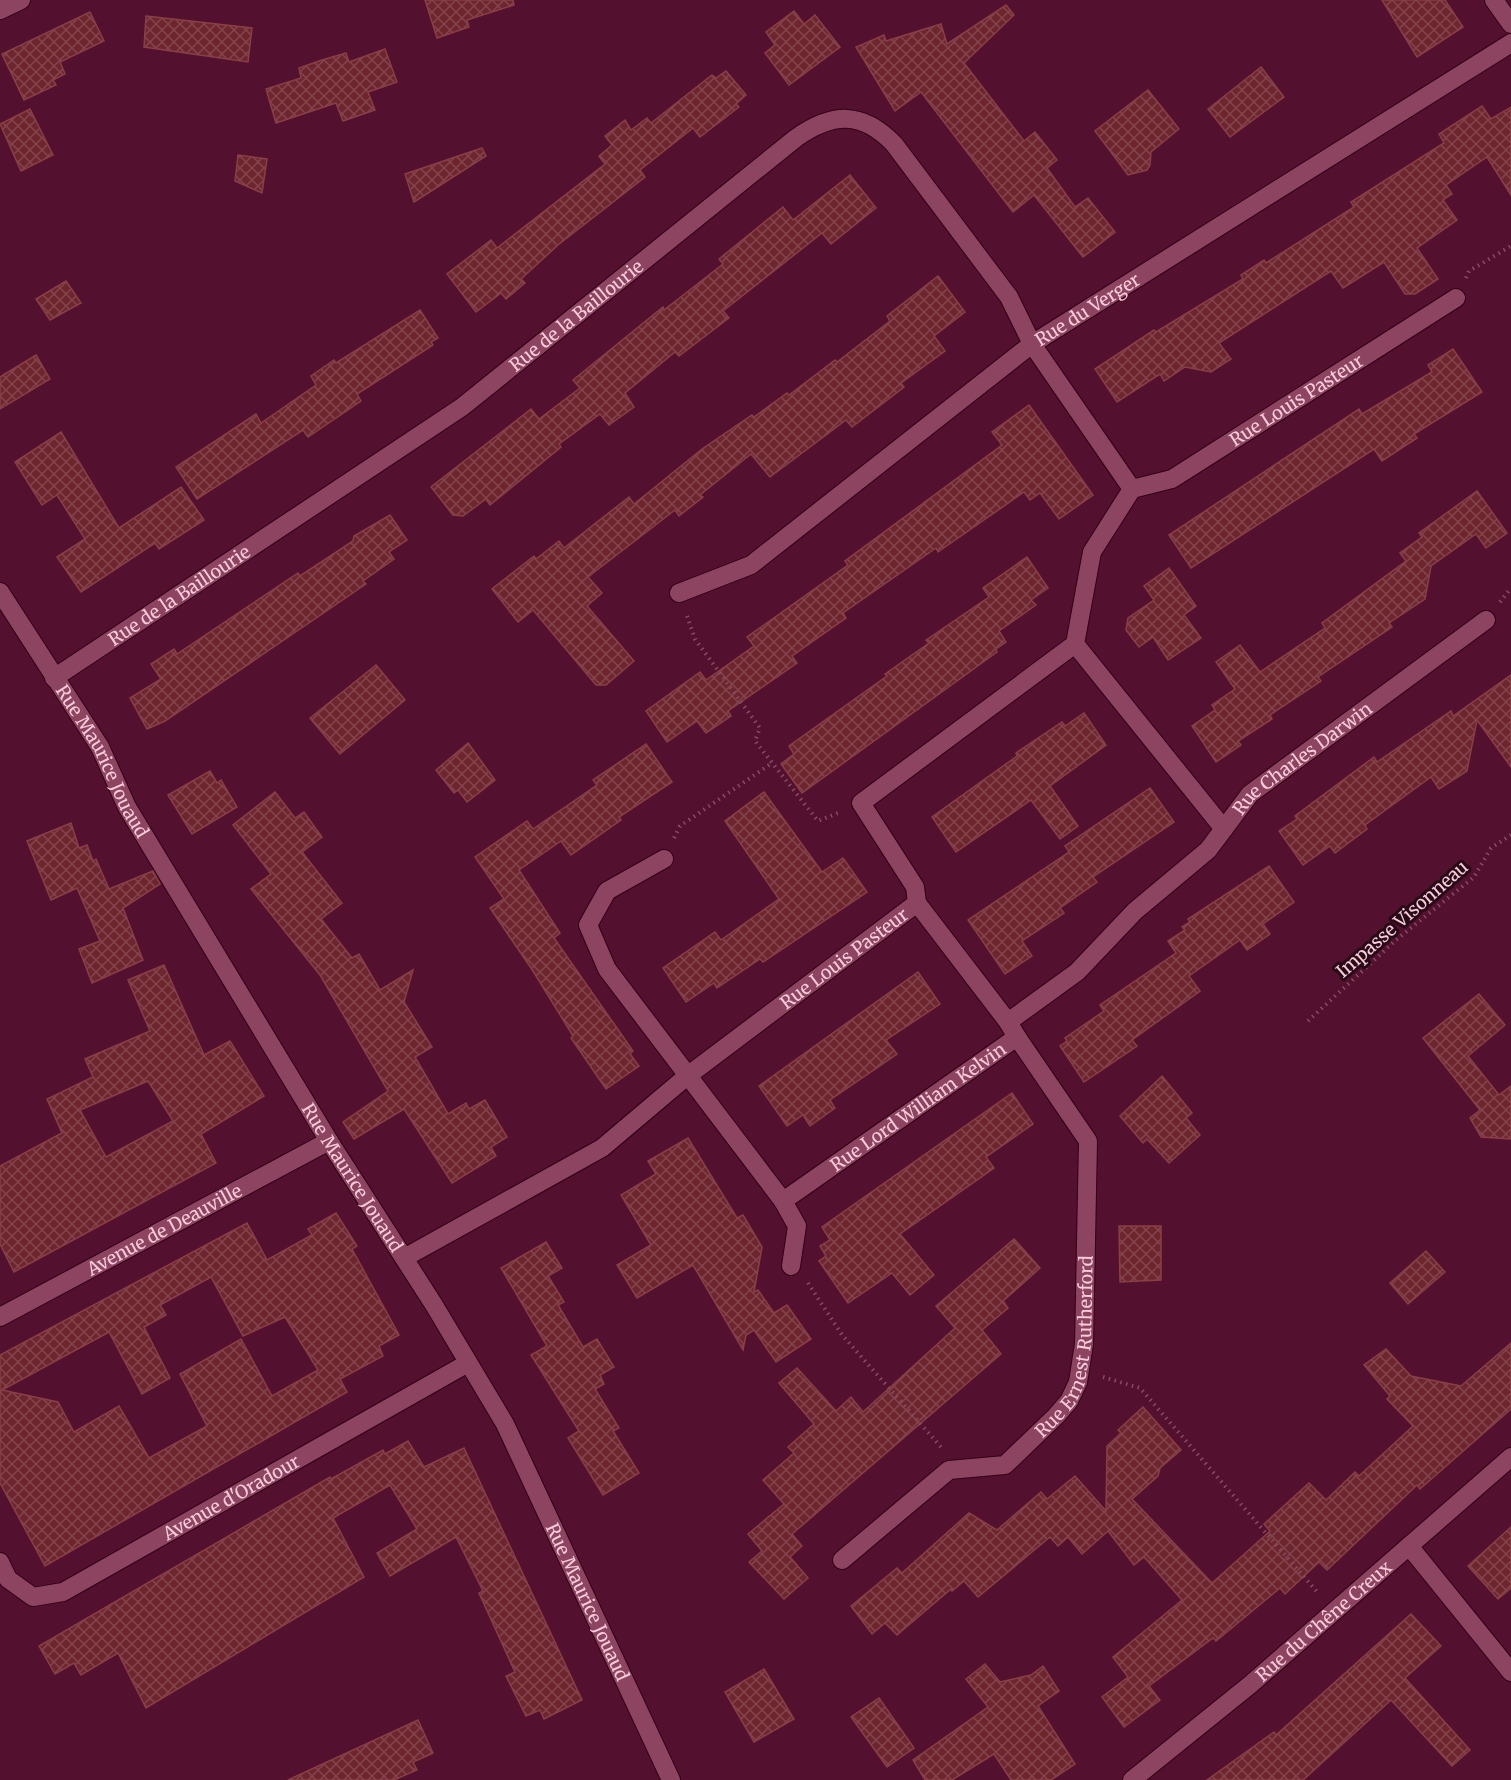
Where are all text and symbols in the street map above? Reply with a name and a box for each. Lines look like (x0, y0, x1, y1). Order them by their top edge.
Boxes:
street label: Rue de la Baillourie (504, 254, 648, 376)
street label: Rue du Verger (1030, 268, 1144, 351)
street label: Rue Louis Pasteur (1225, 349, 1368, 451)
street label: Rue de la Baillourie (104, 540, 254, 650)
street label: Rue Maurice Jouaud (51, 680, 154, 842)
street label: Rue Charles Darwin (1227, 697, 1376, 819)
street label: Impasse Visonneau (1331, 855, 1473, 983)
street label: Rue Louis Pasteur (775, 903, 912, 1014)
street label: Rue Lord William Kelvin (825, 1037, 1010, 1176)
street label: Rue Maurice Jouaud (297, 1099, 408, 1256)
street label: Avenue de Deauville (82, 1178, 246, 1281)
street label: Rue Ernest Rutherford (1030, 1255, 1097, 1442)
street label: Avenue d'Oradour (157, 1449, 304, 1545)
street label: Rue Maurice Jouaud (541, 1519, 635, 1684)
street label: Rue du Chêne Creux (1251, 1555, 1396, 1686)

